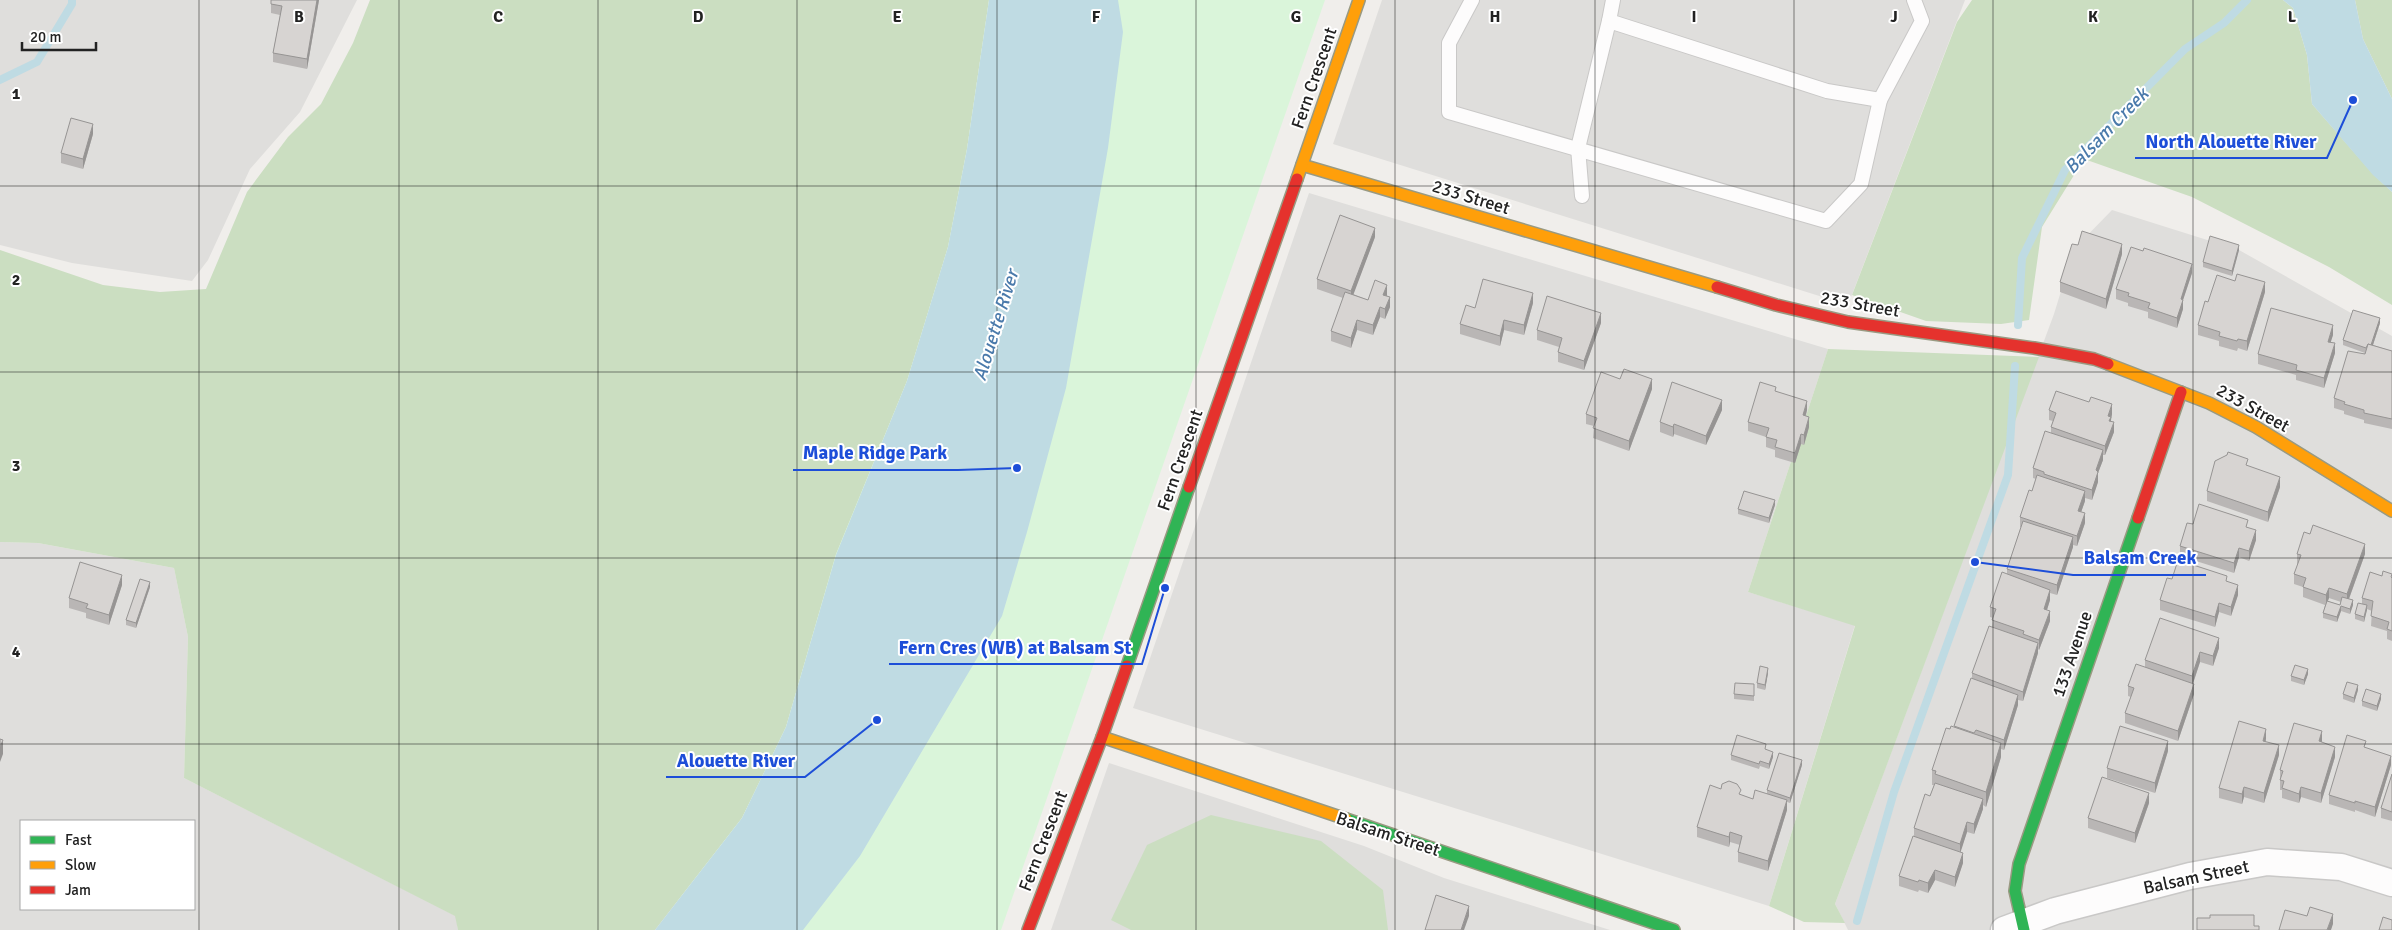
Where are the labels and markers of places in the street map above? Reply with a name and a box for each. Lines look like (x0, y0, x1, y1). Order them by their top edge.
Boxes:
callout: North Alouette River (2135, 124, 2327, 158)
callout: Maple Ridge Park (793, 436, 958, 470)
callout: Balsam Creek (2073, 541, 2206, 575)
callout: Fern Cres (WB) at Balsam St (889, 630, 1142, 664)
callout: Alouette River (666, 743, 805, 777)

